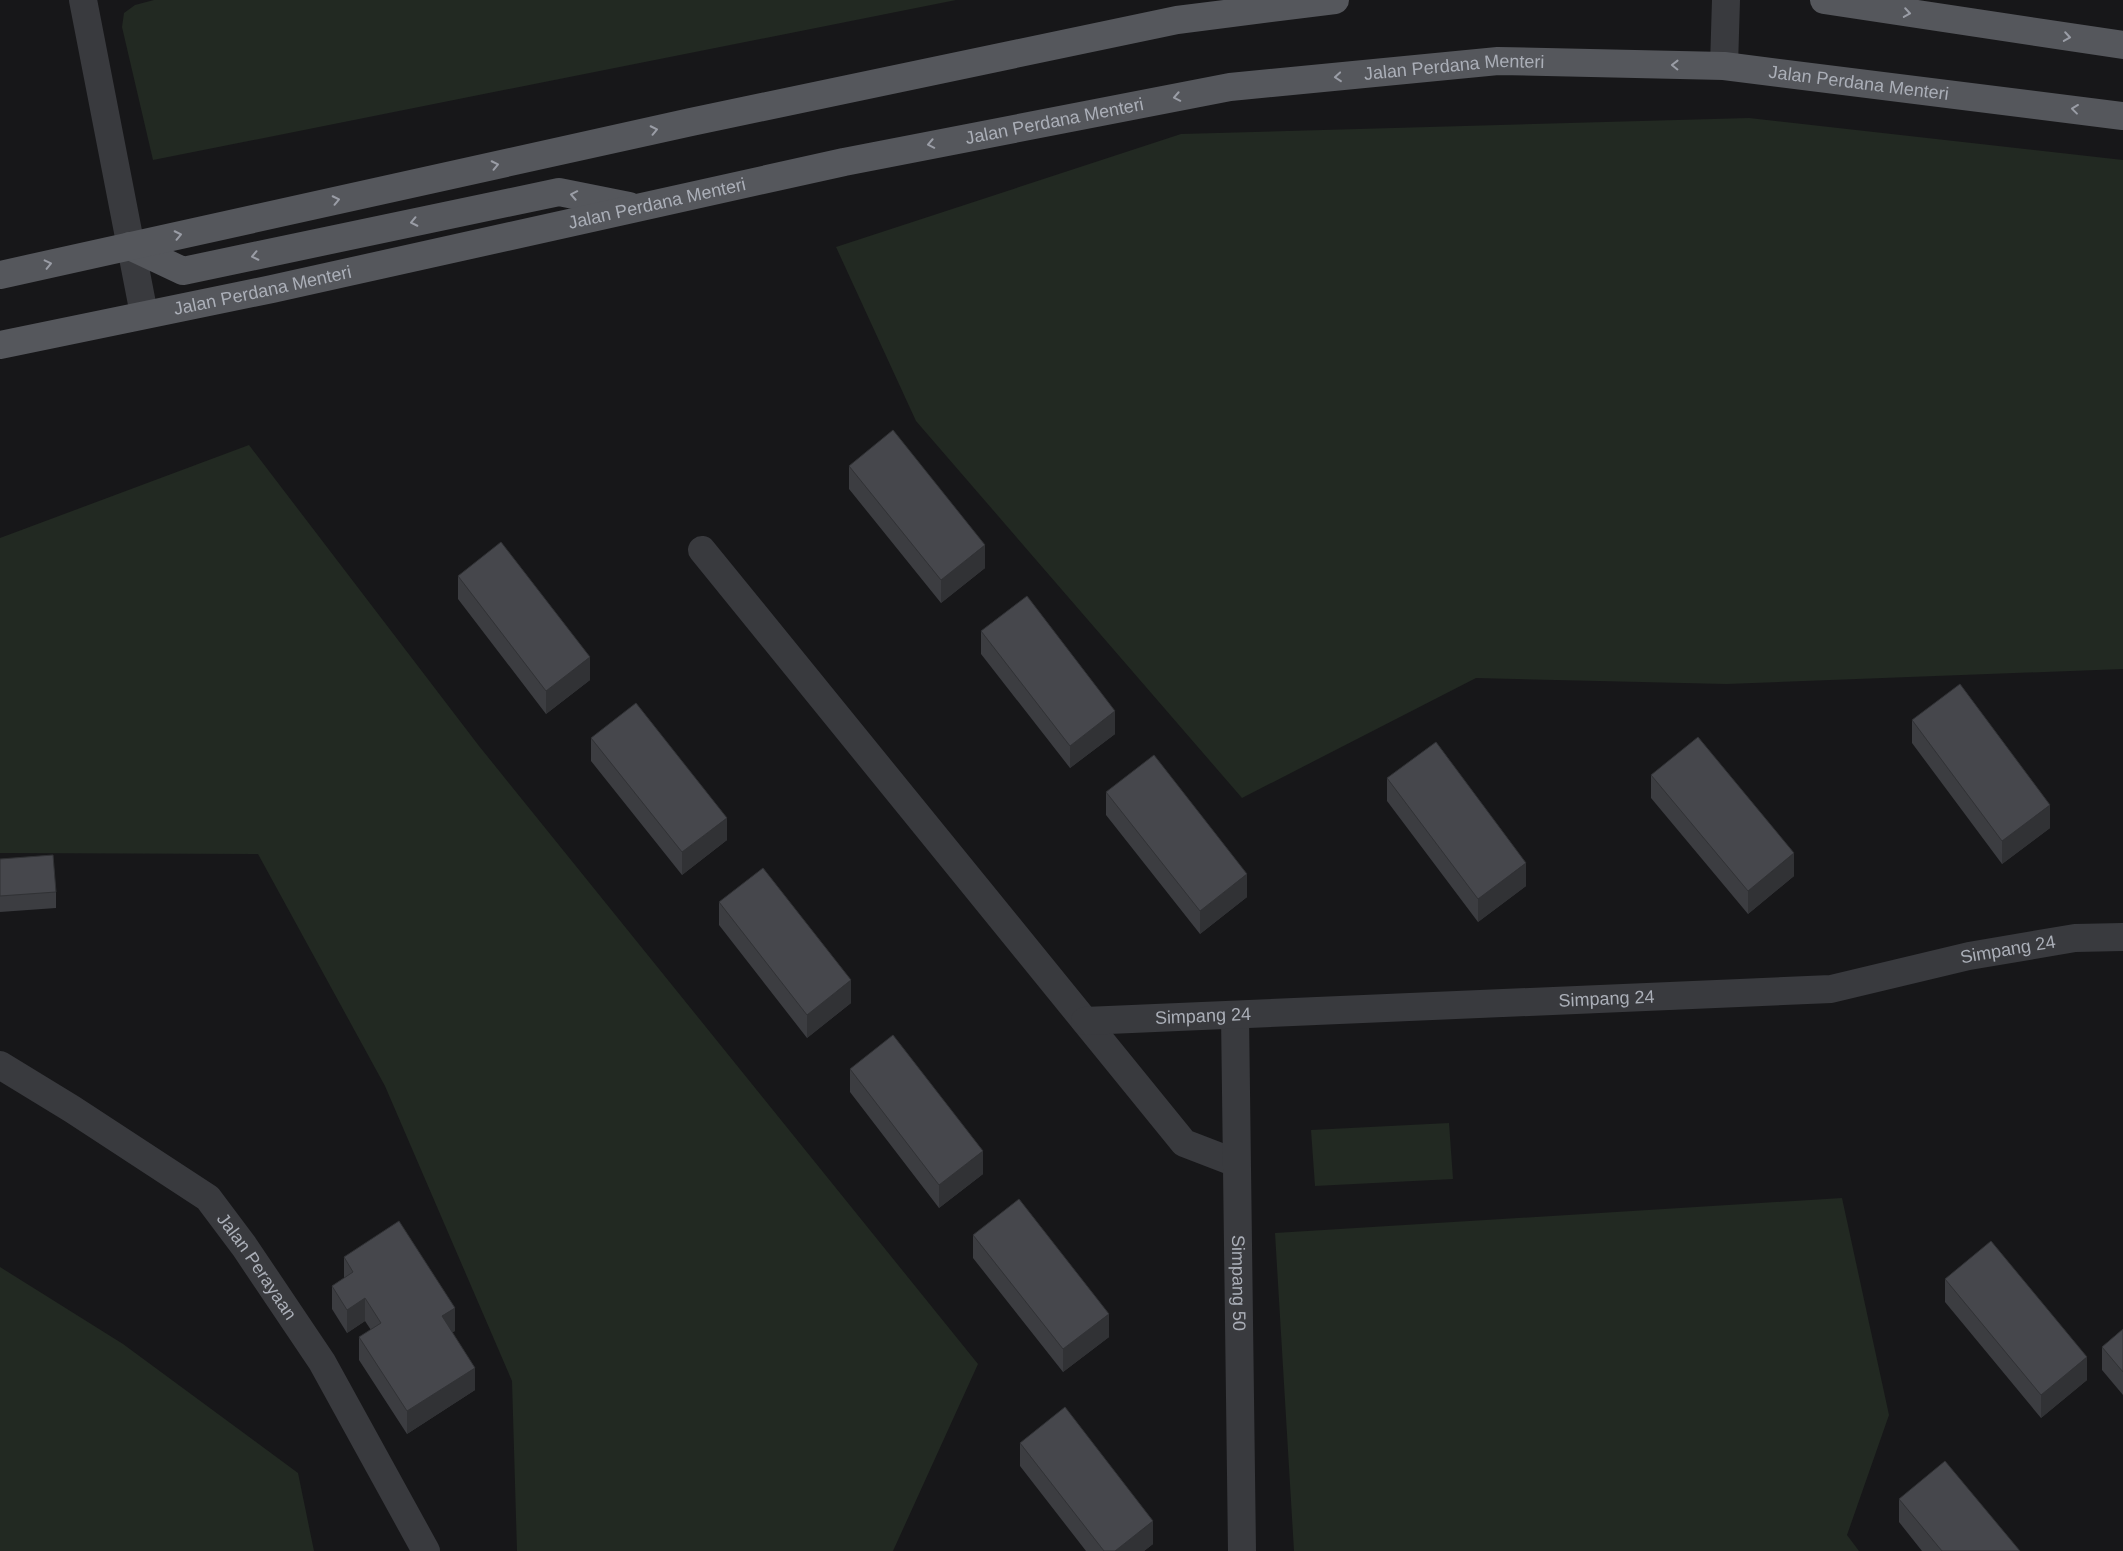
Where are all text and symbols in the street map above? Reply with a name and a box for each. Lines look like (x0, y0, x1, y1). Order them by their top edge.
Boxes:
one-way arrow (1902, 7, 1911, 17)
one-way arrow (2063, 31, 2072, 41)
street label: Jalan Perdana Menteri (1363, 51, 1545, 84)
one-way arrow (1671, 60, 1678, 70)
street label: Jalan Perdana Menteri (1768, 62, 1950, 104)
one-way arrow (1334, 71, 1342, 82)
one-way arrow (1173, 91, 1181, 101)
street label: Jalan Perdana Menteri (964, 94, 1145, 148)
one-way arrow (2070, 105, 2079, 115)
one-way arrow (649, 125, 658, 136)
one-way arrow (927, 138, 936, 149)
one-way arrow (491, 160, 500, 171)
street label: Jalan Perdana Menteri (566, 174, 748, 233)
one-way arrow (569, 190, 578, 201)
one-way arrow (332, 195, 341, 206)
one-way arrow (410, 217, 419, 227)
one-way arrow (173, 230, 182, 241)
one-way arrow (251, 250, 260, 260)
one-way arrow (43, 259, 52, 270)
street label: Jalan Perdana Menteri (172, 262, 353, 319)
street label: Simpang 24 (1958, 931, 2057, 968)
street label: Simpang 24 (1558, 987, 1655, 1011)
street label: Simpang 24 (1154, 1004, 1251, 1028)
street label: Jalan Perayaan (213, 1209, 301, 1323)
street label: Simpang 50 (1228, 1235, 1249, 1331)

